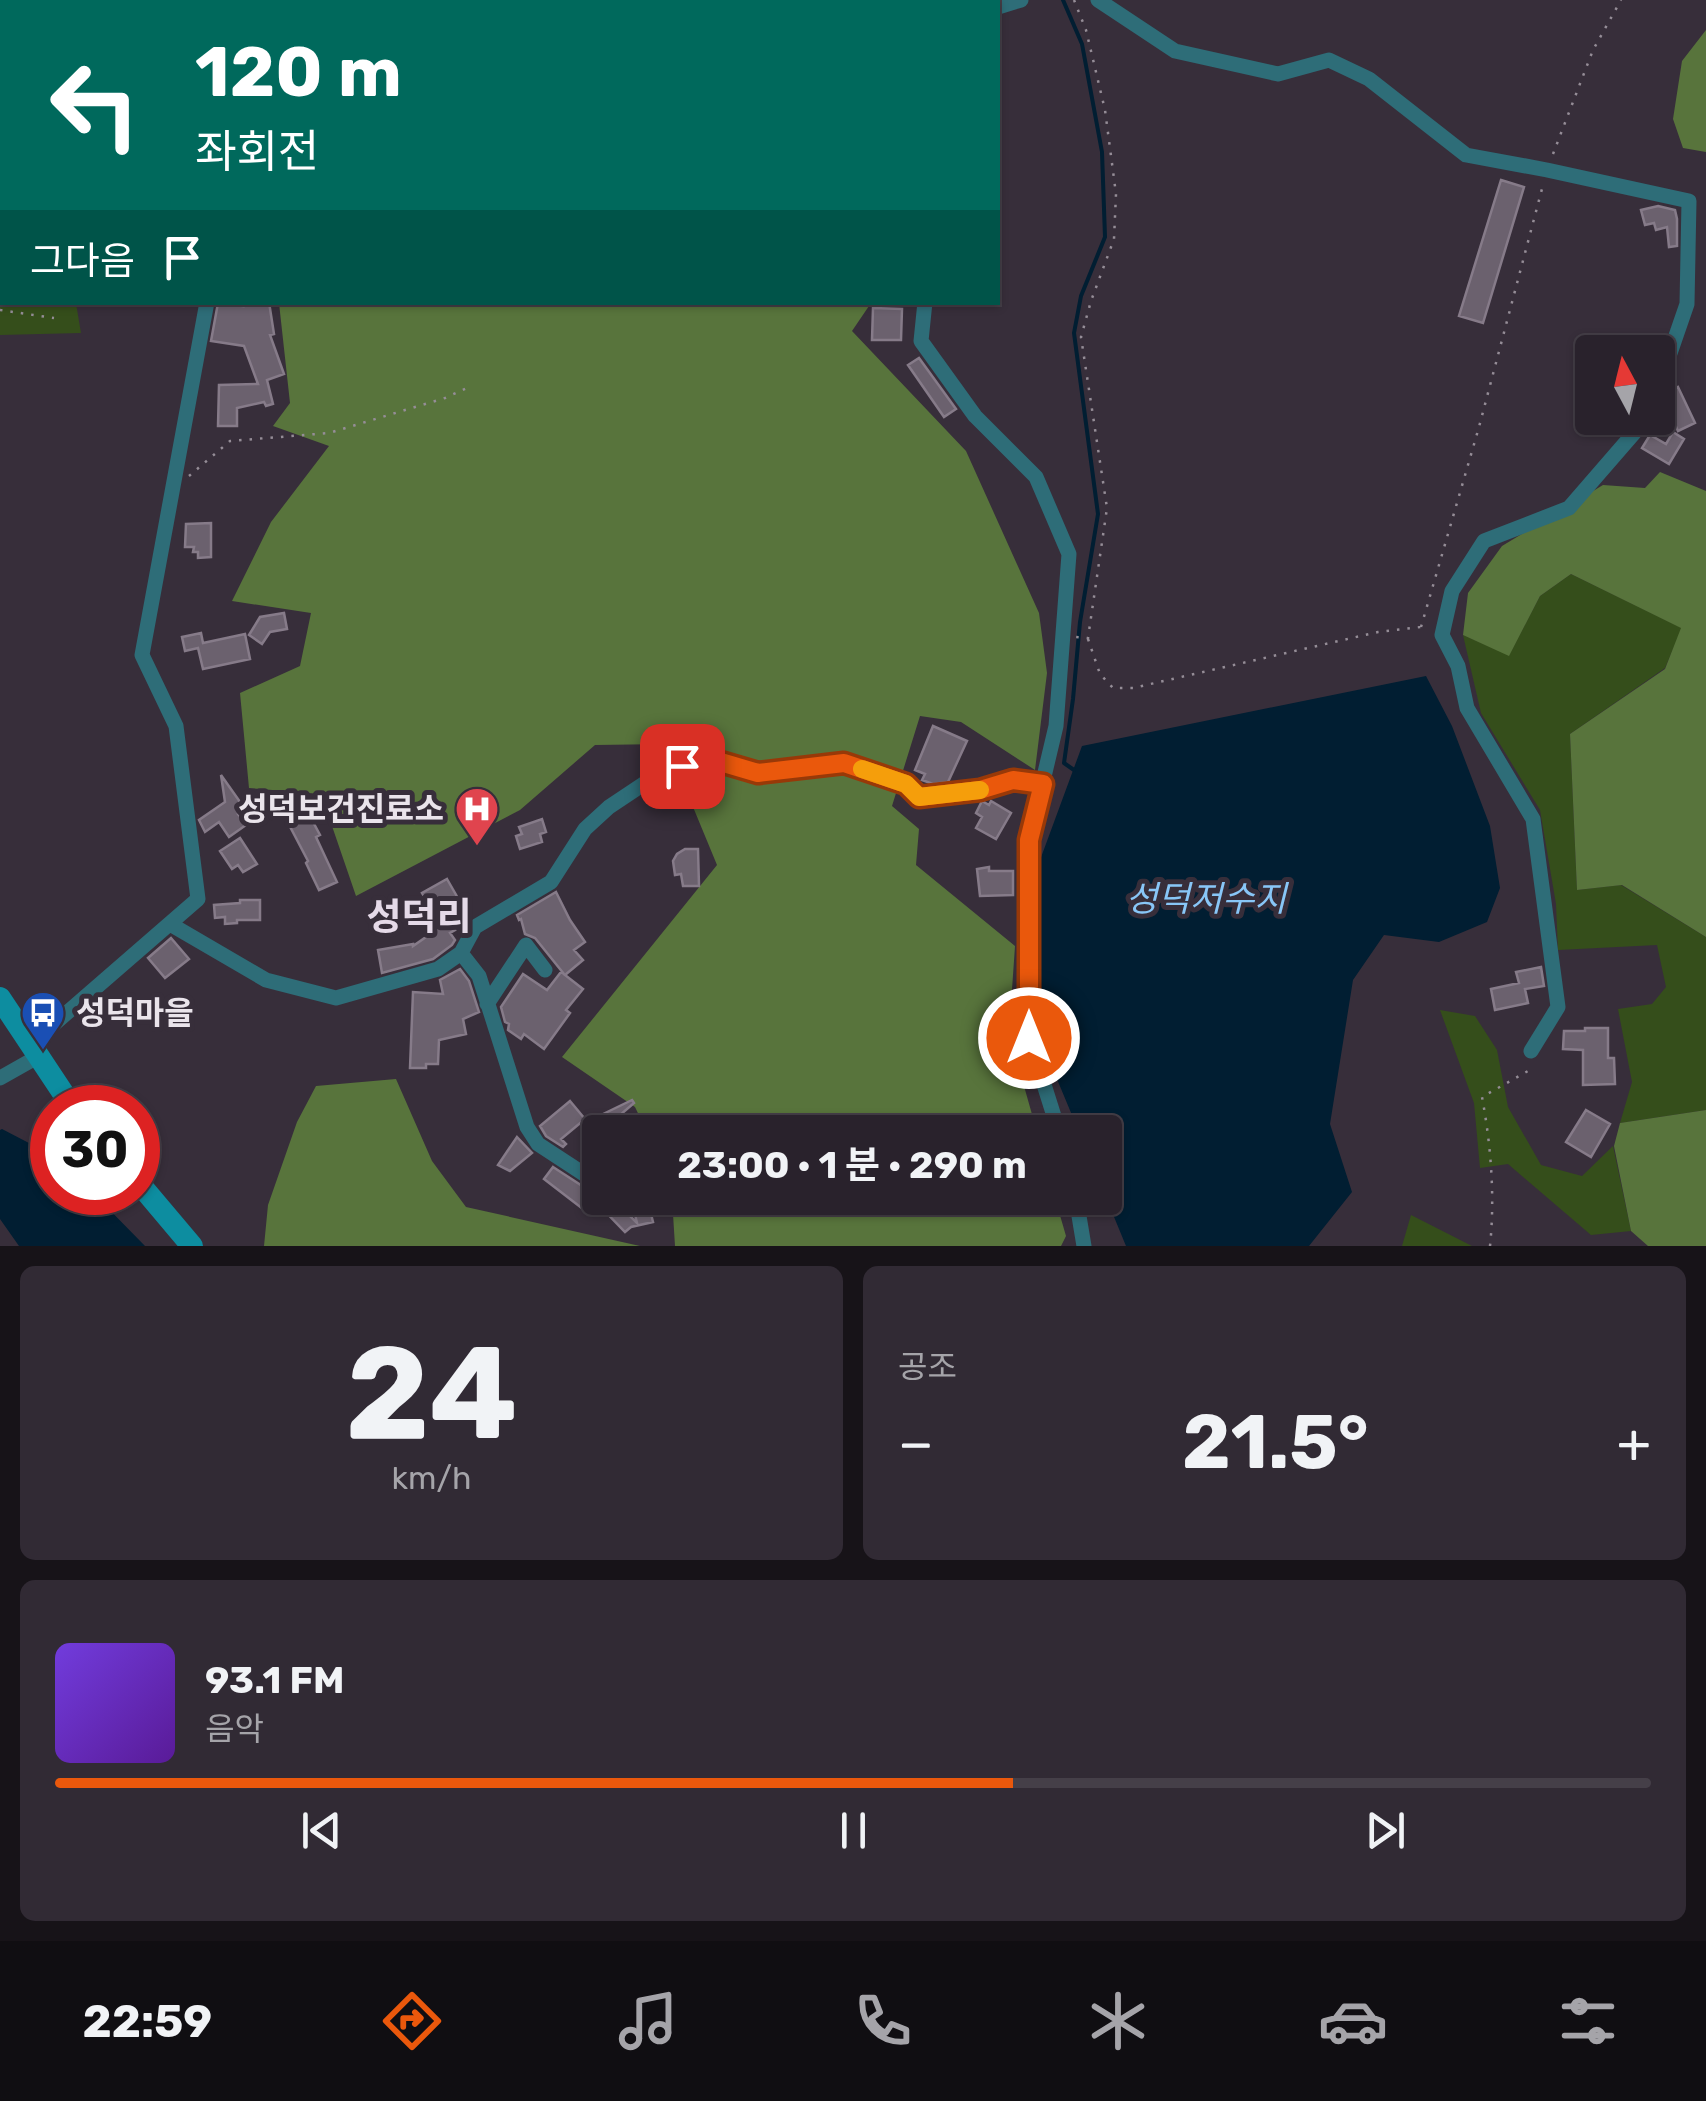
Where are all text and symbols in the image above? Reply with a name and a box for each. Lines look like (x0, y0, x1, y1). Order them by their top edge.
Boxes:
text: 120 m (195, 31, 402, 114)
icon: left (30, 40, 160, 170)
text: 좌회전 (195, 125, 319, 178)
icon: arrive (155, 230, 210, 285)
text: 그다음 (30, 238, 135, 284)
north arrow (1575, 335, 1675, 435)
map controls (1575, 335, 1675, 435)
pin (640, 724, 725, 809)
icon: arrive (655, 739, 710, 794)
hospital icon: 성덕보건진료소 (454, 786, 500, 847)
place label: 성덕보건진료소 (238, 790, 444, 828)
water label: 성덕저수지 (1125, 878, 1289, 920)
district label: 성덕리 (367, 894, 471, 940)
position arrow (977, 986, 1081, 1090)
bus stop icon: 성덕마을 (20, 990, 66, 1051)
place label: 성덕마을 (76, 994, 194, 1032)
speed limit sign: 30 (30, 1085, 160, 1215)
text: 23:00 · 1 분 · 290 m (677, 1142, 1027, 1188)
text: 24 (345, 1316, 518, 1471)
text: 공조 (898, 1348, 957, 1386)
text: 21.5° (1182, 1398, 1369, 1487)
text: − (898, 1411, 934, 1476)
text: + (1617, 1411, 1651, 1476)
text: km/h (392, 1459, 471, 1497)
text: 93.1 FM (205, 1657, 344, 1703)
text: 음악 (205, 1710, 264, 1748)
icon: previous (294, 1803, 349, 1858)
icon: pause (826, 1803, 881, 1858)
icon: next (1358, 1803, 1413, 1858)
icon: directions (377, 1986, 447, 2056)
icon: music (613, 1986, 683, 2056)
icon: phone (848, 1986, 918, 2056)
icon: climate (1083, 1986, 1153, 2056)
icon: car (1318, 1986, 1388, 2056)
icon: filters (1553, 1986, 1623, 2056)
text: 22:59 (83, 1995, 212, 2048)

